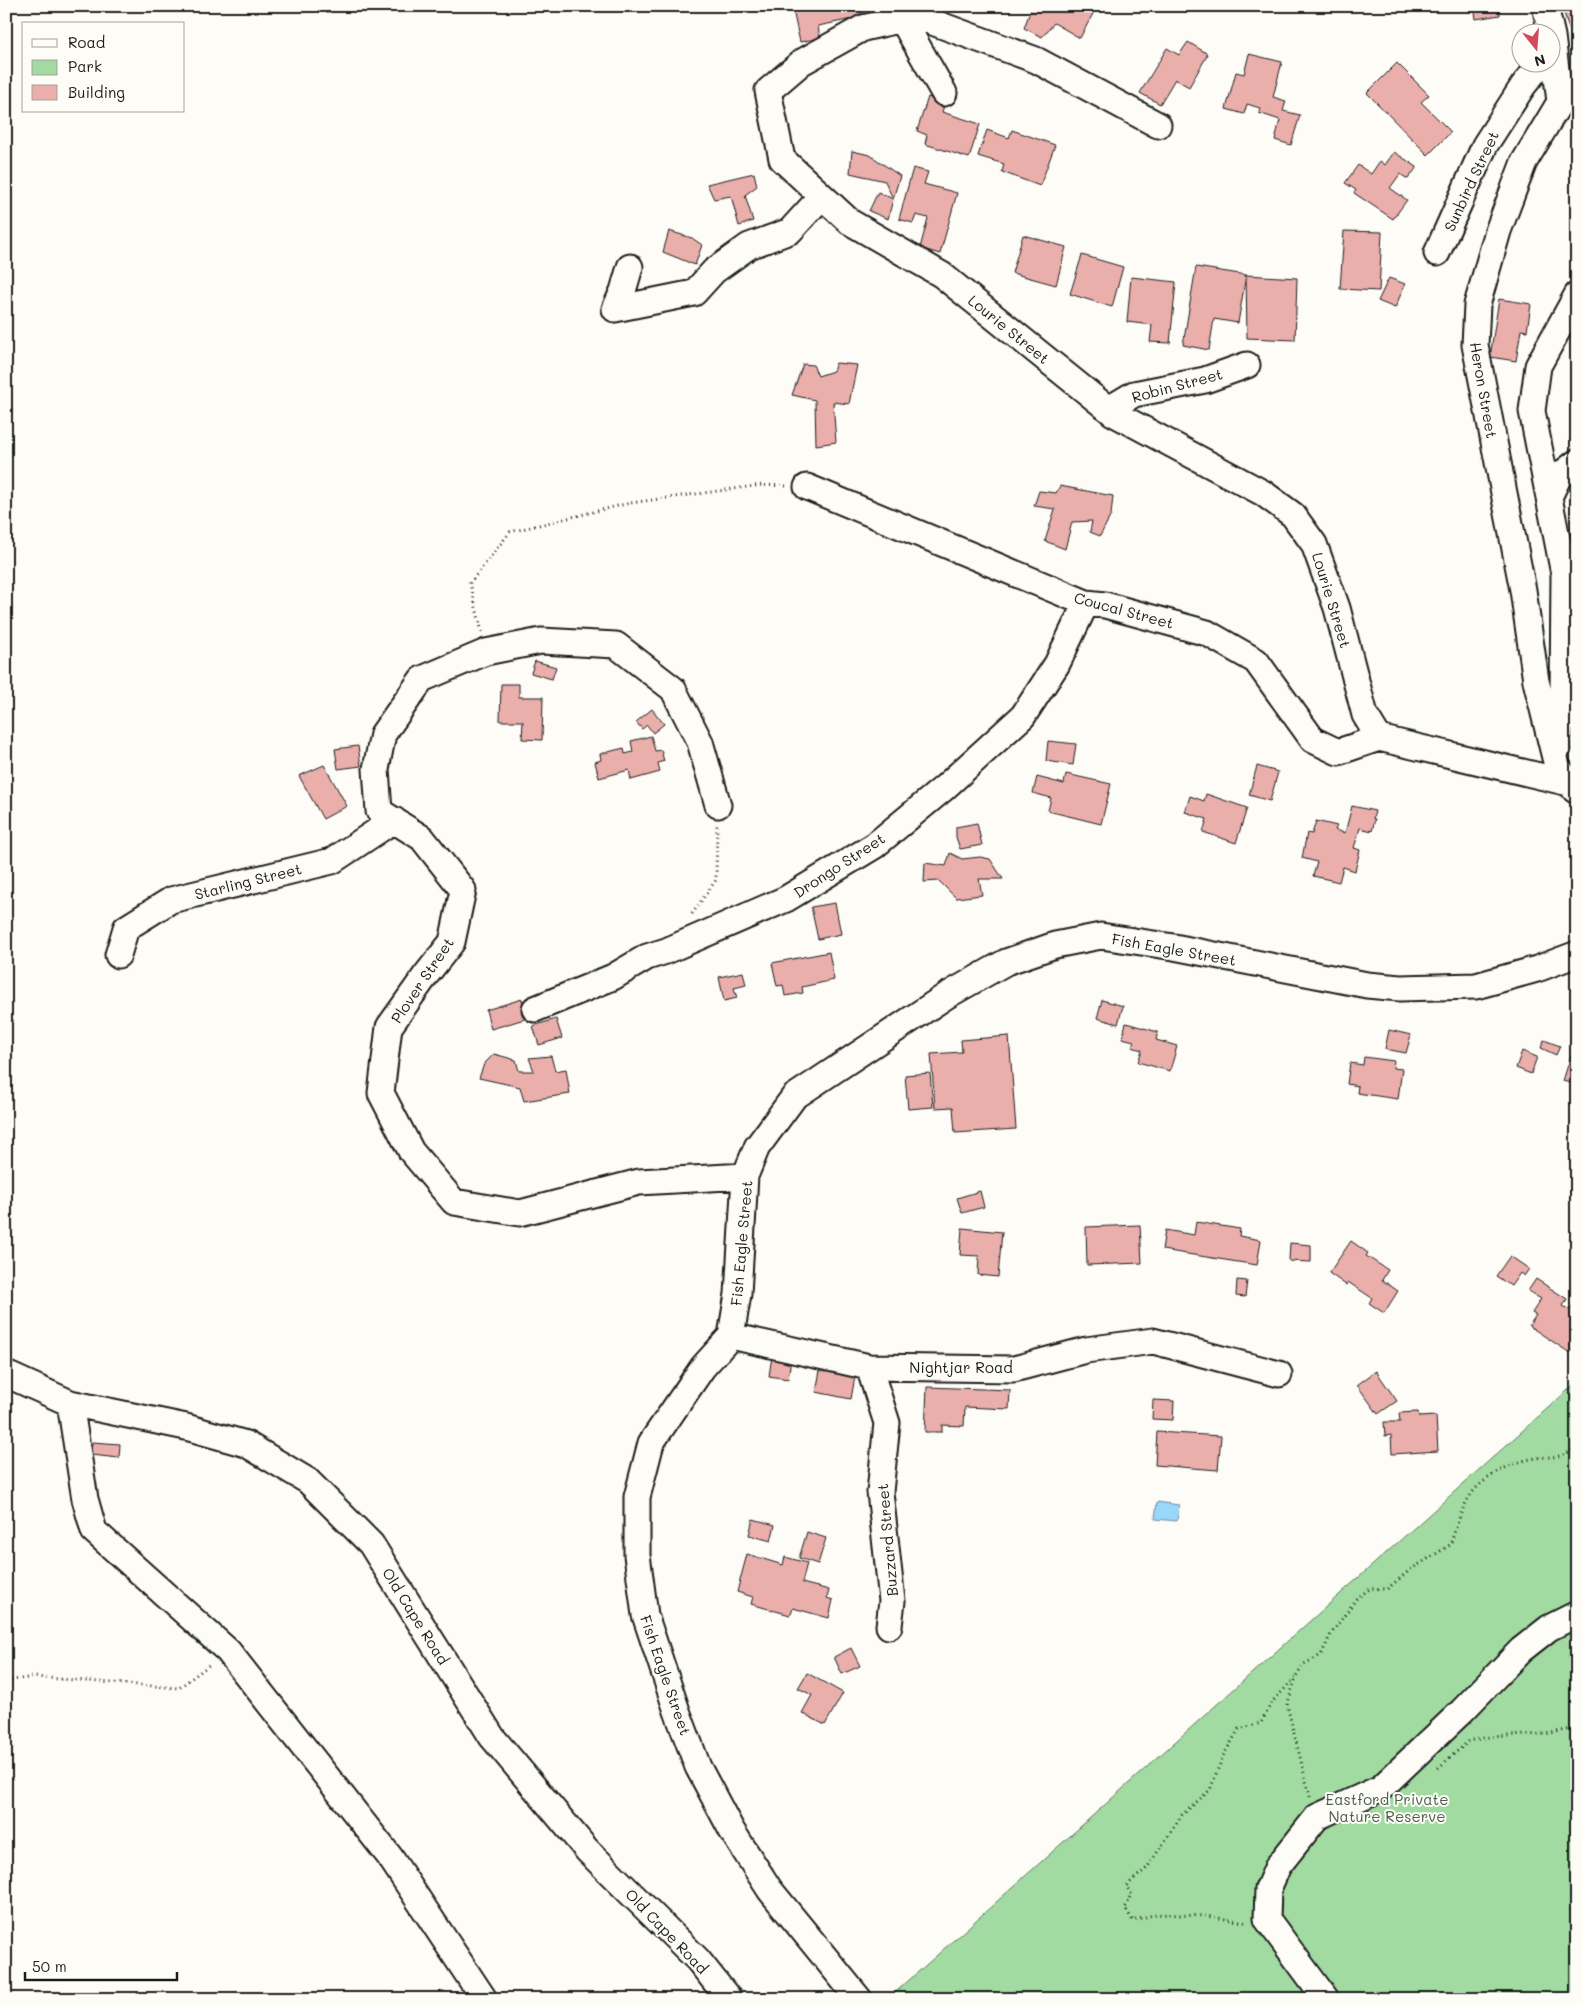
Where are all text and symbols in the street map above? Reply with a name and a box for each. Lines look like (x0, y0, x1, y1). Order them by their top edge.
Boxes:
legend (22, 22, 185, 112)
north arrow (1510, 22, 1560, 72)
text: Road (68, 32, 105, 52)
text: N (1532, 50, 1548, 72)
text: Park (68, 56, 102, 76)
text: Building (68, 82, 125, 102)
street label: Sunbird Street (1439, 128, 1503, 234)
street label: Lourie Street (964, 290, 1054, 368)
street label: Heron Street (1466, 340, 1502, 440)
street label: Robin Street (1129, 363, 1225, 407)
street label: Lourie Street (1308, 550, 1356, 650)
street label: Coucal Street (1072, 587, 1176, 633)
street label: Drongo Street (789, 828, 889, 902)
street label: Starling Street (192, 858, 304, 904)
street label: Fish Eagle Street (1110, 928, 1238, 970)
street label: Plover Street (386, 933, 458, 1027)
street label: Fish Eagle Street (726, 1179, 756, 1307)
street label: Nightjar Road (909, 1357, 1013, 1377)
street label: Buzzard Street (872, 1483, 902, 1597)
street label: Old Cape Road (378, 1564, 454, 1668)
street label: Fish Eagle Street (636, 1612, 696, 1738)
park label: Eastford Private Nature Reserve (1326, 1789, 1448, 1826)
street label: Old Cape Road (621, 1884, 713, 1978)
scale bar (25, 1950, 178, 1982)
text: 50 m (32, 1956, 67, 1976)

